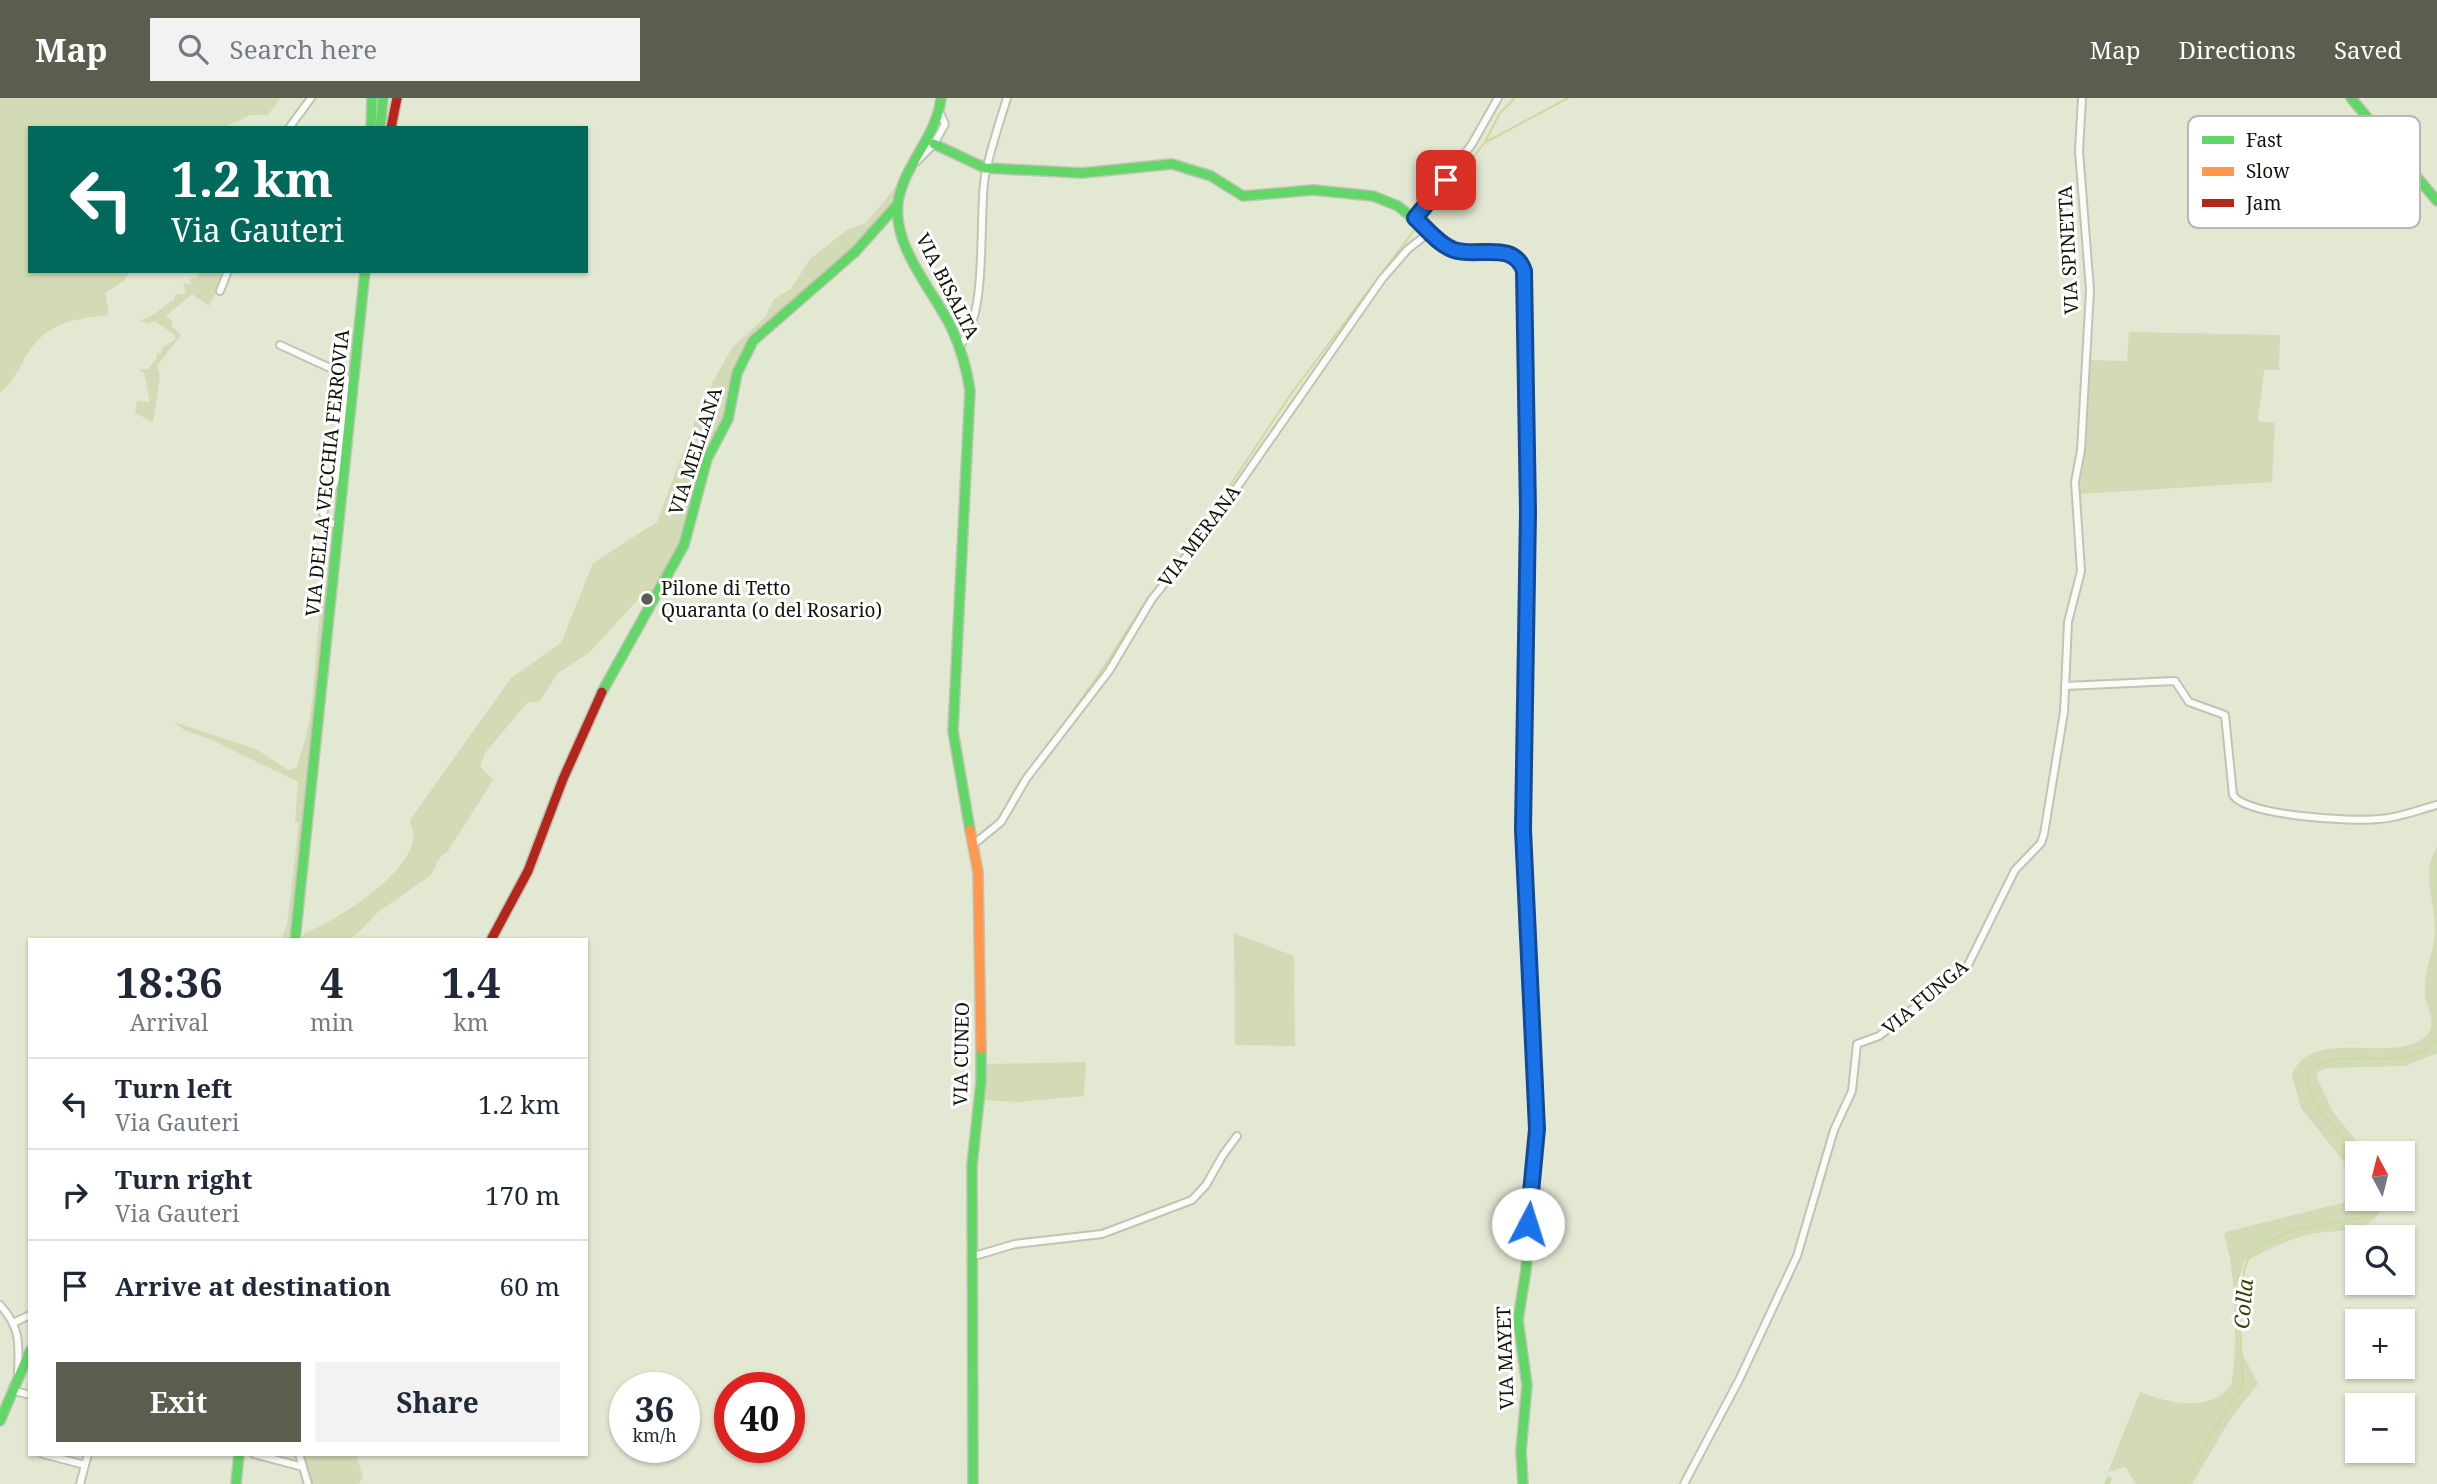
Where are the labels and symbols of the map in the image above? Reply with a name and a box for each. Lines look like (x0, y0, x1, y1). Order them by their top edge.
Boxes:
legend (2188, 116, 2420, 228)
text: Fast (2246, 127, 2283, 153)
pin (1416, 150, 1476, 210)
text: Slow (2246, 158, 2290, 184)
street label: VIA SPINETTA (2052, 184, 2084, 315)
text: Jam (2245, 190, 2281, 216)
street label: VIA BISALTA (910, 229, 986, 344)
street label: VIA DELLA VECCHIA FERROVIA (299, 327, 355, 618)
street label: VIA MELLANA (662, 383, 728, 518)
street label: VIA MERANA (1152, 479, 1246, 592)
place label: Pilone di Tetto Quaranta (o del Rosario) (661, 575, 882, 623)
marker: Pilone di Tetto Quaranta (o del Rosario) (639, 591, 655, 607)
street label: VIA FUNGA (1877, 953, 1974, 1041)
street label: VIA CUNEO (947, 1002, 975, 1106)
north arrow (2345, 1141, 2415, 1211)
position arrow (1491, 1187, 1565, 1261)
water label: Colla (2227, 1277, 2259, 1330)
street label: VIA MAYET (1490, 1306, 1520, 1410)
speed limit sign: 40 (714, 1372, 805, 1463)

